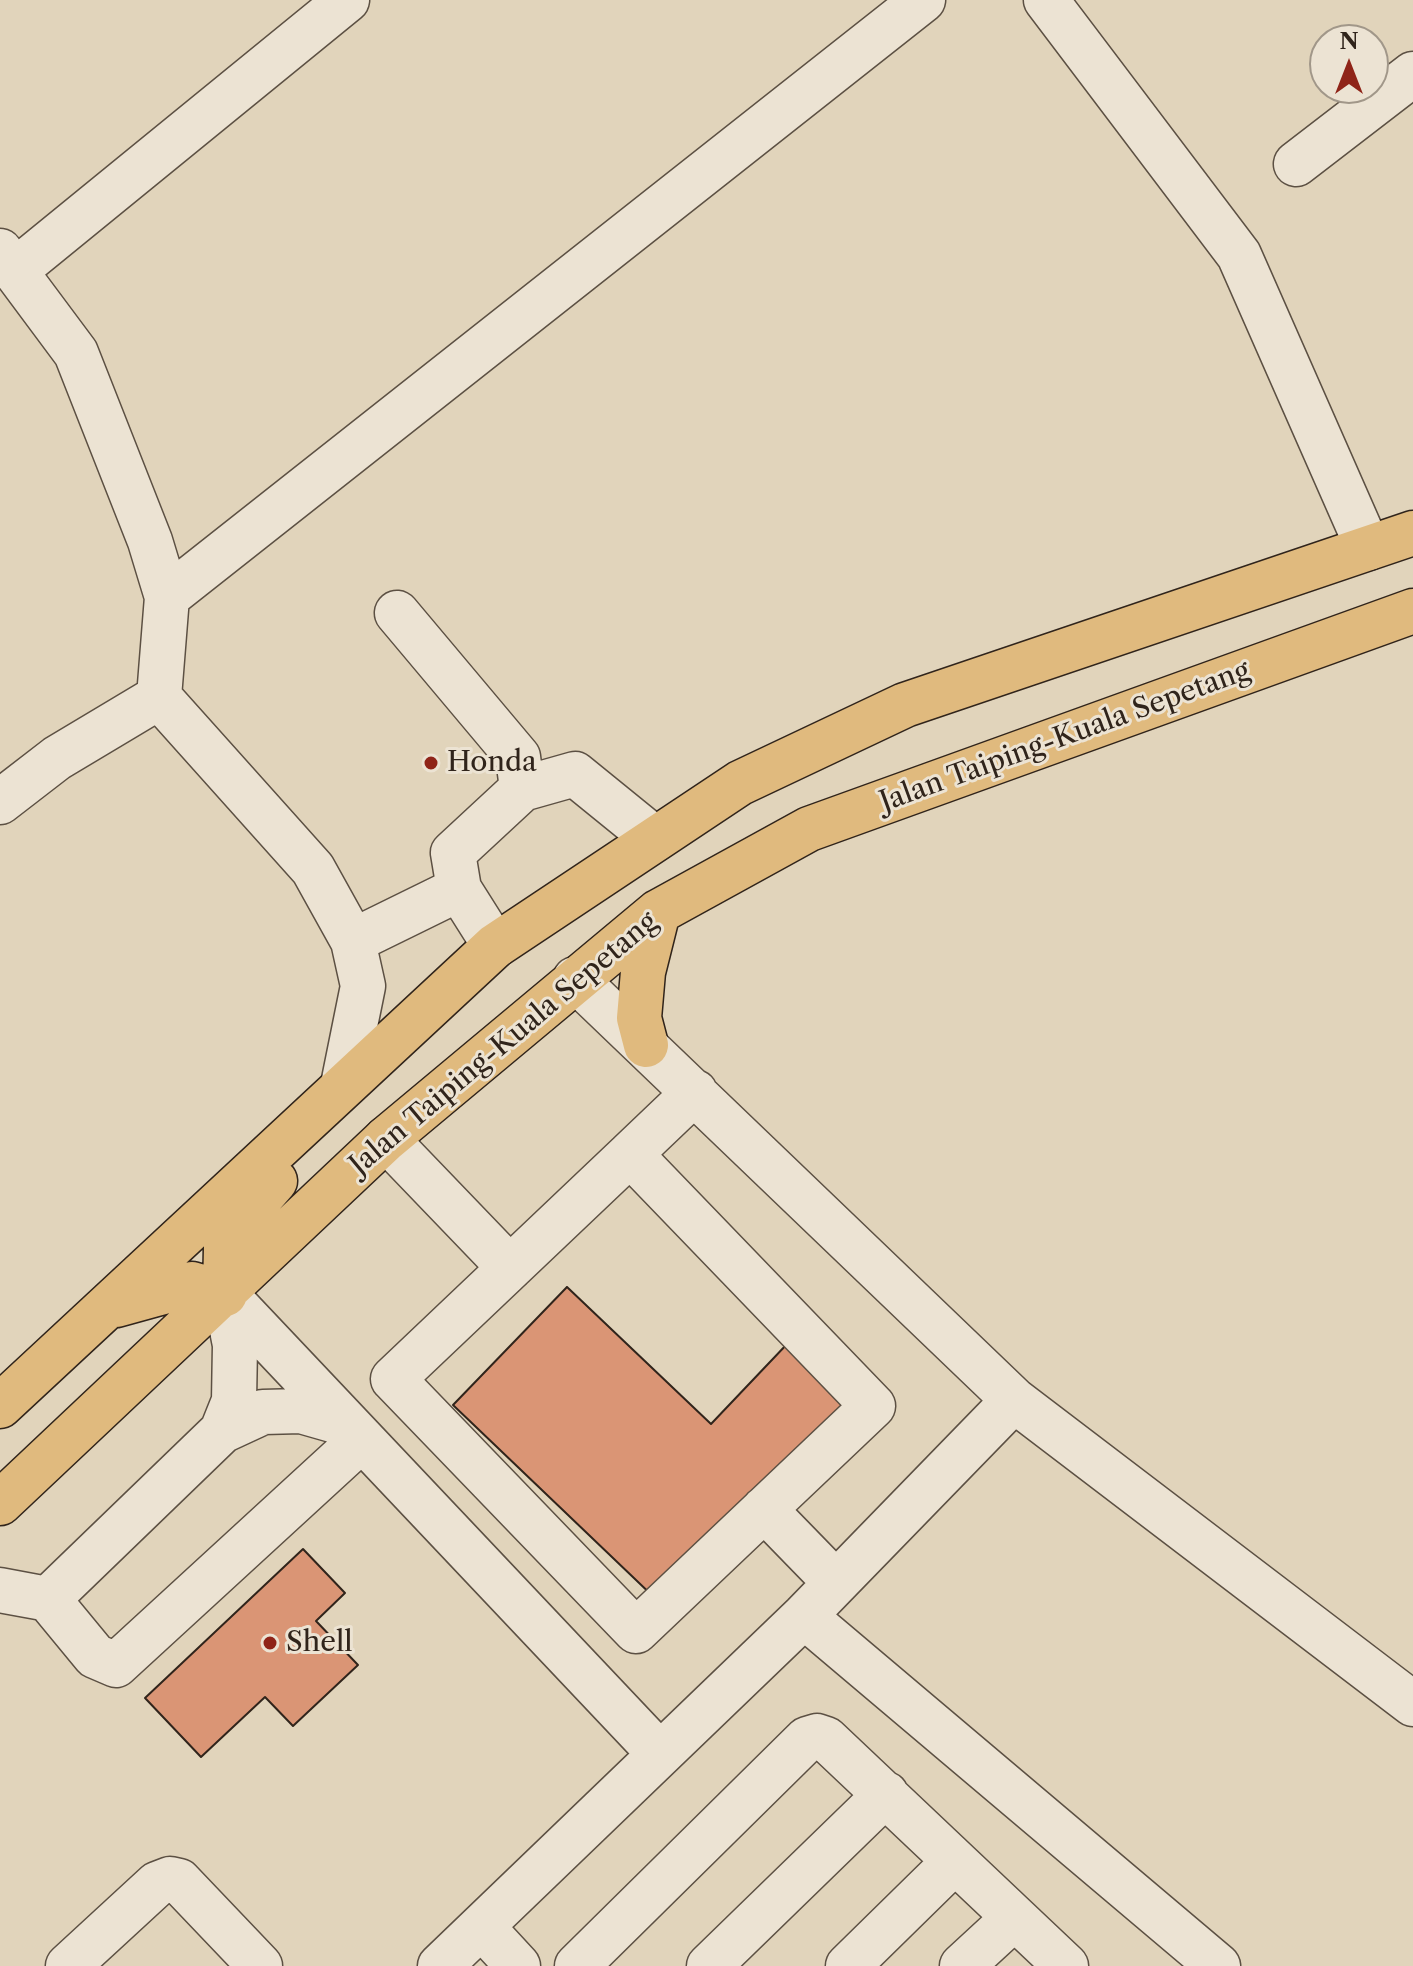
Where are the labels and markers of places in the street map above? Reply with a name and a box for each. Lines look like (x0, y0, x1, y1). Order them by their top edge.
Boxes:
place label: Honda (447, 746, 537, 780)
marker: Honda (422, 754, 440, 772)
place label: Shell (286, 1626, 353, 1660)
marker: Shell (261, 1634, 279, 1652)

